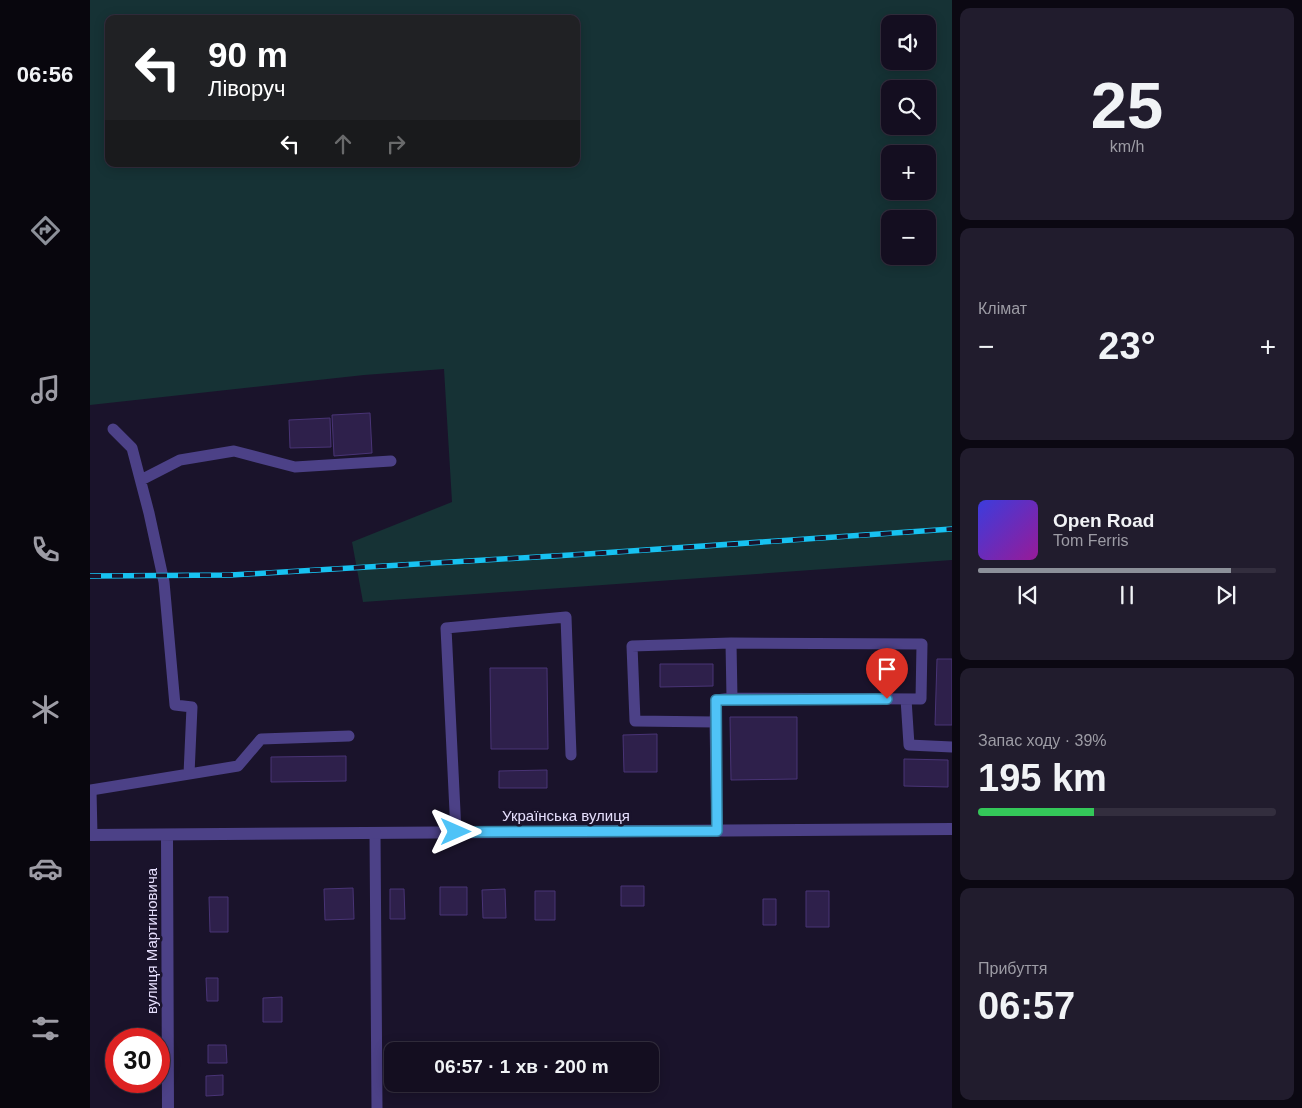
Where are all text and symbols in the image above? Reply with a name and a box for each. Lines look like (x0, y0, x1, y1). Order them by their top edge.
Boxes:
map controls (881, 15, 936, 265)
button: sound (881, 15, 936, 70)
icon: left (125, 35, 190, 100)
text: 90 m (208, 35, 288, 74)
text: 06:56 (17, 62, 73, 87)
text: 25 (1091, 69, 1163, 142)
text: Ліворуч (208, 76, 285, 101)
button: search (881, 80, 936, 135)
icon: left (276, 130, 304, 158)
icon: ahead (329, 130, 357, 158)
icon: right (382, 130, 410, 158)
text: km/h (1110, 138, 1144, 155)
button: + (881, 145, 936, 200)
button: − (881, 210, 936, 265)
icon: directions (28, 213, 63, 248)
text: Клімат (978, 300, 1027, 317)
text: 23° (1098, 325, 1156, 367)
text: − (978, 331, 994, 362)
text: + (1260, 331, 1276, 362)
icon: music (28, 372, 63, 407)
text: Open Road (1053, 510, 1154, 531)
icon: phone (28, 532, 63, 567)
text: Tom Ferris (1053, 532, 1129, 549)
icon: previous (1014, 581, 1042, 609)
icon: pause (1113, 581, 1141, 609)
icon: next (1212, 581, 1240, 609)
pin (866, 648, 908, 699)
icon: arrive (873, 655, 901, 683)
icon: climate (28, 692, 63, 727)
text: Запас ходу · 39% (978, 732, 1107, 749)
text: 195 km (978, 757, 1107, 799)
position arrow (429, 805, 481, 857)
street label: Українська вулиця (502, 807, 630, 824)
icon: car (28, 851, 63, 886)
street label: вулиця Мартиновича (143, 867, 160, 1014)
text: Прибуття (978, 960, 1047, 977)
text: 06:57 (978, 985, 1075, 1027)
icon: filters (28, 1011, 63, 1046)
speed limit sign: 30 (105, 1028, 170, 1093)
text: 06:57 · 1 хв · 200 m (434, 1056, 609, 1077)

